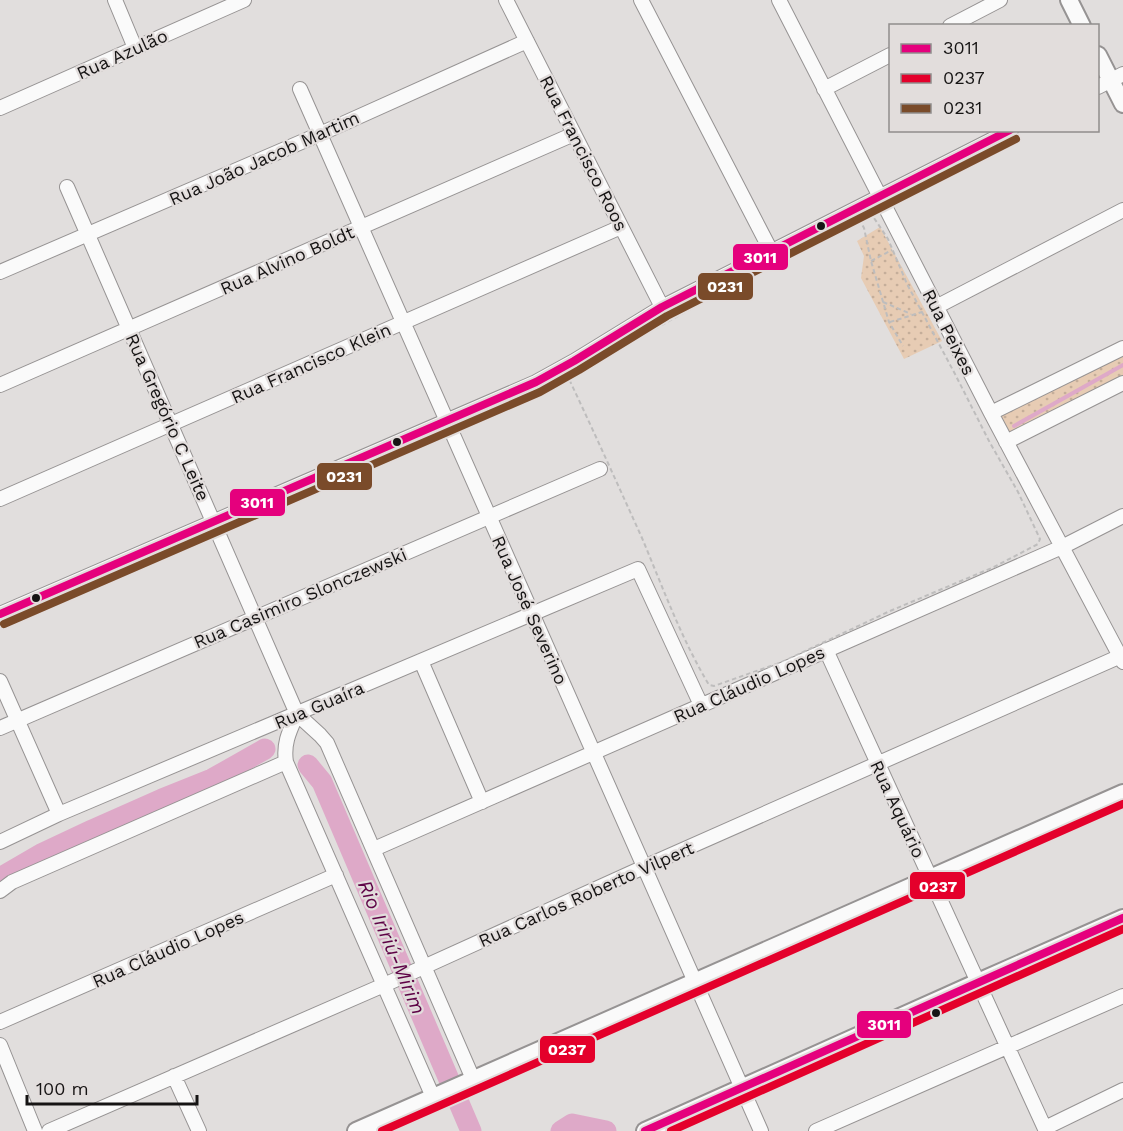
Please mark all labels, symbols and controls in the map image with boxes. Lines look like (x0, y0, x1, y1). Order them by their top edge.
legend (889, 24, 1099, 132)
street label: Rua Azulão (73, 25, 171, 83)
text: 3011 (943, 37, 979, 58)
text: 0237 (943, 67, 985, 88)
street label: Rua Francisco Roos (536, 72, 632, 234)
text: 0231 (943, 97, 982, 118)
street label: Rua João Jacob Martim (166, 107, 362, 209)
unlabelled marker (815, 220, 827, 232)
street label: Rua Alvino Boldt (217, 221, 358, 299)
line badge: 3011 (732, 243, 789, 271)
text: 3011 (743, 248, 777, 267)
line badge: 0231 (697, 272, 754, 301)
text: 0231 (707, 277, 743, 296)
street label: Rua Peixes (918, 285, 980, 379)
street label: Rua Francisco Klein (228, 318, 394, 408)
street label: Rua Gregório C Leite (122, 330, 214, 504)
unlabelled marker (391, 436, 403, 448)
line badge: 0231 (316, 462, 373, 491)
text: 0231 (326, 467, 362, 486)
line badge: 3011 (229, 488, 286, 517)
text: 3011 (240, 493, 274, 512)
street label: Rua José Severino (488, 532, 572, 688)
street label: Rua Casimiro Slonczewski (190, 543, 410, 653)
unlabelled marker (30, 592, 42, 604)
street label: Rua Cláudio Lopes (670, 641, 828, 727)
street label: Rua Guaíra (271, 677, 367, 733)
street label: Rua Aquário (866, 757, 930, 861)
street label: Rua Carlos Roberto Vilpert (475, 837, 697, 951)
line badge: 0237 (909, 871, 966, 900)
water label: Rio Iririú-Mirim (353, 876, 431, 1018)
text: 0237 (919, 877, 958, 896)
street label: Rua Cláudio Lopes (89, 906, 247, 992)
unlabelled marker (930, 1007, 942, 1019)
line badge: 3011 (856, 1010, 912, 1039)
text: 3011 (867, 1015, 901, 1034)
line badge: 0237 (539, 1035, 596, 1064)
text: 0237 (548, 1040, 587, 1059)
scale bar (27, 1068, 196, 1106)
text: 100 m (36, 1078, 89, 1099)

